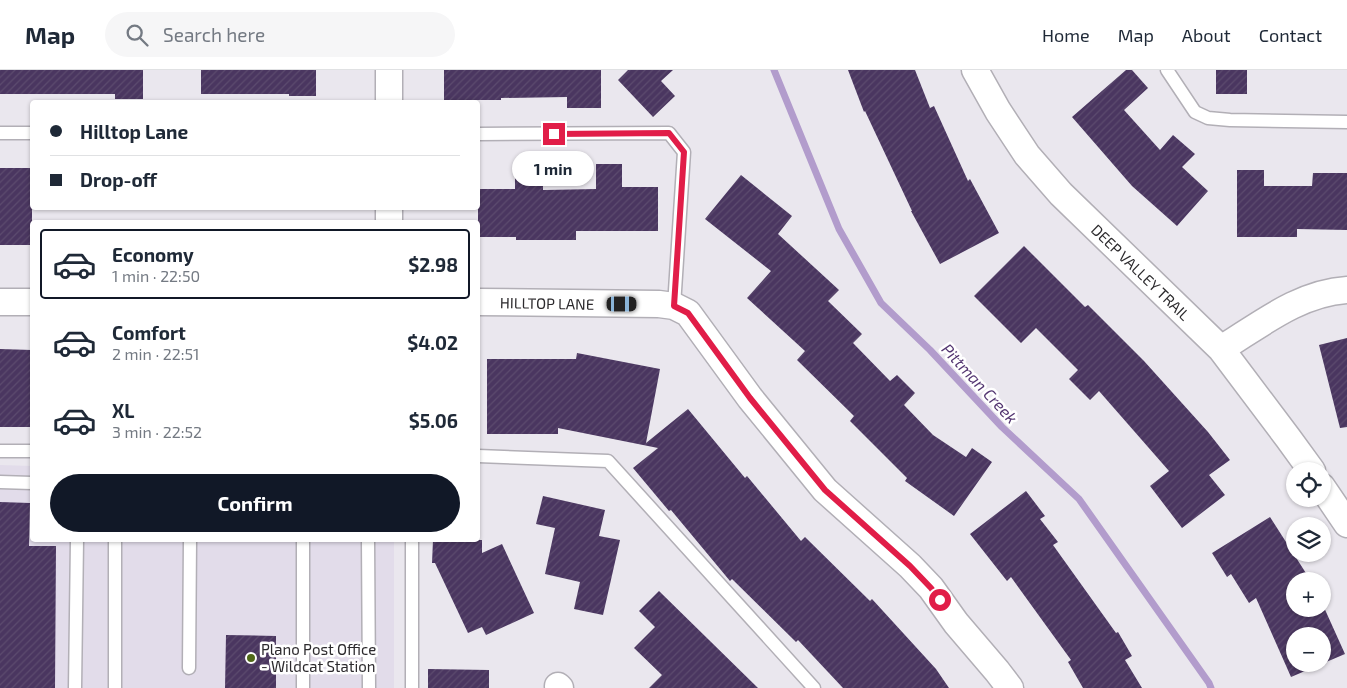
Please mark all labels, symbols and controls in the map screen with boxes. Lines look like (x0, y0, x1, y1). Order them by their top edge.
search box (105, 12, 455, 57)
text: Map (25, 20, 75, 49)
icon: search (123, 21, 151, 49)
text: Search here (163, 23, 265, 46)
text: Home (1042, 24, 1090, 46)
text: Map (1118, 24, 1154, 46)
text: About (1182, 24, 1231, 46)
text: Contact (1259, 24, 1322, 46)
text: Hilltop Lane (80, 120, 188, 143)
route end (543, 123, 565, 145)
callout: 1 min (513, 152, 595, 186)
text: 1 min (534, 159, 572, 178)
text: Drop-off (80, 168, 157, 191)
street label: DEEP VALLEY TRAIL (1088, 220, 1194, 324)
icon: car (52, 242, 97, 287)
text: Economy (112, 243, 194, 266)
text: $2.98 (408, 253, 458, 276)
text: 1 min · 22:50 (112, 266, 200, 285)
street label: HILLTOP LANE (500, 293, 594, 313)
car (607, 297, 637, 312)
icon: car (52, 320, 97, 365)
text: Comfort (112, 321, 186, 344)
text: $4.02 (407, 331, 458, 354)
water label: Pittman Creek (938, 339, 1022, 427)
text: 2 min · 22:51 (112, 344, 199, 363)
icon: car (52, 398, 97, 443)
text: XL (112, 399, 134, 422)
text: $5.06 (409, 409, 458, 432)
text: 3 min · 22:52 (112, 422, 202, 441)
map controls (1286, 462, 1331, 672)
button: locate (1286, 462, 1331, 507)
button: Confirm (50, 474, 460, 532)
button: layers (1286, 517, 1331, 562)
button: + (1286, 572, 1331, 617)
route start (929, 589, 951, 611)
button: − (1286, 627, 1331, 672)
place label: Plano Post Office - Wildcat Station (261, 640, 376, 675)
marker: Plano Post Office - Wildcat Station (245, 652, 257, 664)

